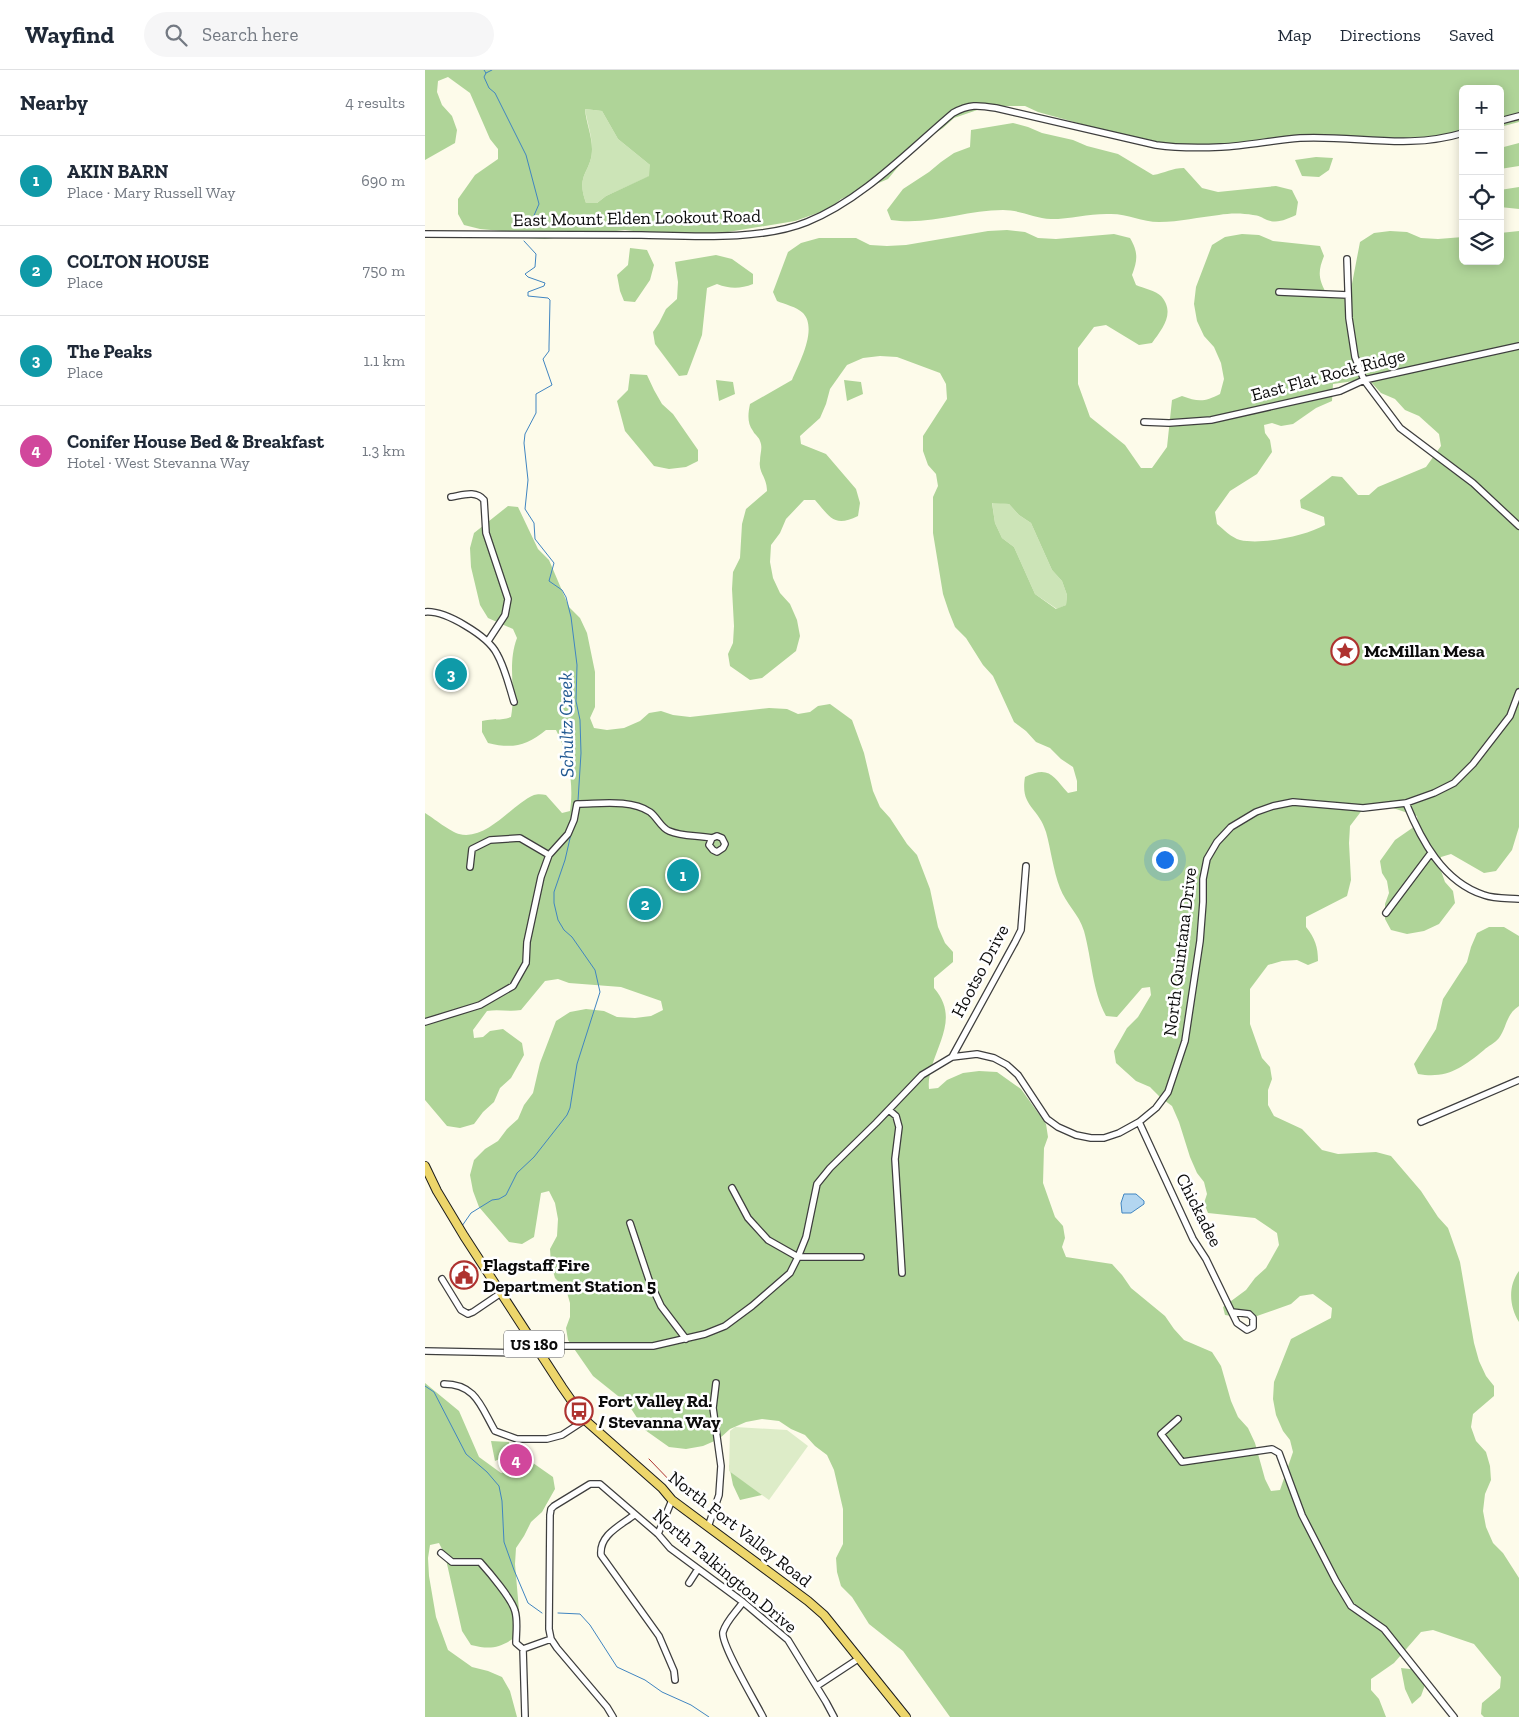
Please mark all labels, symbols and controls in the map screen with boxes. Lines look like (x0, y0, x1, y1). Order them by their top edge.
search box (144, 12, 494, 57)
text: Wayfind (25, 20, 114, 49)
icon: search (162, 21, 190, 49)
text: Search here (202, 23, 298, 46)
text: Map (1277, 24, 1312, 46)
text: Directions (1340, 24, 1421, 46)
text: Saved (1449, 24, 1494, 46)
map controls (1459, 85, 1504, 265)
button: + (1459, 85, 1504, 130)
text: Nearby (20, 90, 88, 115)
text: 4 results (345, 93, 405, 112)
button: − (1459, 130, 1504, 175)
text: AKIN BARN (67, 160, 169, 183)
text: 1 (33, 171, 39, 190)
text: 690 m (361, 171, 405, 190)
button: locate (1459, 175, 1504, 220)
text: Place · Mary Russell Way (67, 183, 235, 202)
street label: East Mount Elden Lookout Road (513, 205, 761, 231)
button: layers (1459, 220, 1504, 265)
text: COLTON HOUSE (67, 250, 209, 273)
text: 2 (32, 261, 40, 280)
text: 750 m (363, 261, 405, 280)
text: Place (67, 273, 103, 292)
text: The Peaks (67, 340, 152, 363)
street label: East Flat Rock Ridge (1249, 344, 1407, 406)
text: 3 (32, 351, 40, 370)
text: 1.1 km (364, 351, 405, 370)
text: Place (67, 363, 103, 382)
text: Conifer House Bed & Breakfast (67, 430, 324, 453)
text: 4 (31, 441, 41, 460)
text: 1.3 km (362, 441, 405, 460)
text: Hotel · West Stevanna Way (67, 453, 250, 472)
place icon: McMillan Mesa (1330, 636, 1360, 666)
place label: McMillan Mesa (1364, 640, 1485, 662)
pin: 3 (435, 655, 467, 693)
water label: Schultz Creek (554, 672, 578, 778)
your location (1152, 847, 1178, 873)
pin: 1 (667, 856, 699, 894)
street label: North Quintana Drive (1159, 866, 1201, 1038)
pin: 2 (629, 885, 661, 923)
street label: Hootso Drive (946, 921, 1014, 1021)
street label: Chickadee (1171, 1169, 1227, 1251)
place label: Flagstaff Fire Department Station 5 (483, 1254, 656, 1297)
public building icon: Flagstaff Fire Department Station 5 (449, 1260, 479, 1290)
road number: US 180 (504, 1330, 564, 1358)
place label: Fort Valley Rd. / Stevanna Way (598, 1390, 721, 1433)
bus stop icon: Fort Valley Rd. / Stevanna Way (564, 1396, 594, 1426)
pin: 4 (500, 1441, 532, 1479)
street label: North Fort Valley Road (664, 1466, 816, 1592)
street label: North Talkington Drive (648, 1504, 802, 1638)

